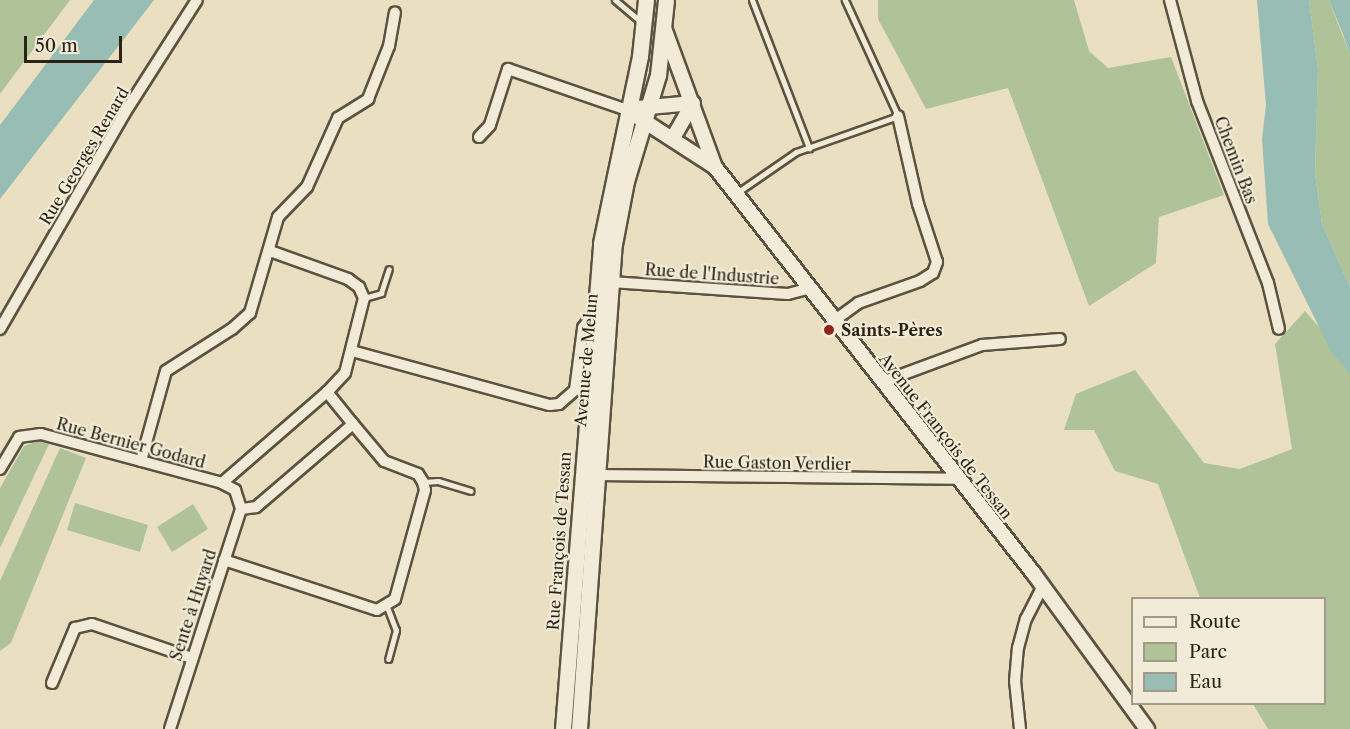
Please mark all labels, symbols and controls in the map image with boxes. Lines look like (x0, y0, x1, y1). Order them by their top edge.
scale bar (27, 24, 124, 62)
text: 50 m (35, 35, 78, 57)
street label: Rue Georges Renard (35, 84, 133, 228)
street label: Chemin Bas (1211, 114, 1261, 206)
street label: Rue de l'Industrie (644, 260, 780, 288)
street label: Avenue de Melun (571, 293, 601, 427)
place label: Saints-Pères (841, 320, 943, 340)
marker: Saints-Pères (822, 323, 836, 337)
street label: Avenue François de Tessan (875, 349, 1017, 523)
street label: Rue Bernier Godard (54, 414, 208, 472)
street label: Rue François de Tessan (543, 451, 575, 631)
street label: Rue Gaston Verdier (703, 452, 851, 474)
street label: Sente à Huyard (166, 547, 220, 663)
legend (1131, 597, 1326, 705)
text: Route (1189, 611, 1241, 633)
text: Parc (1189, 641, 1227, 663)
text: Eau (1189, 671, 1222, 693)

